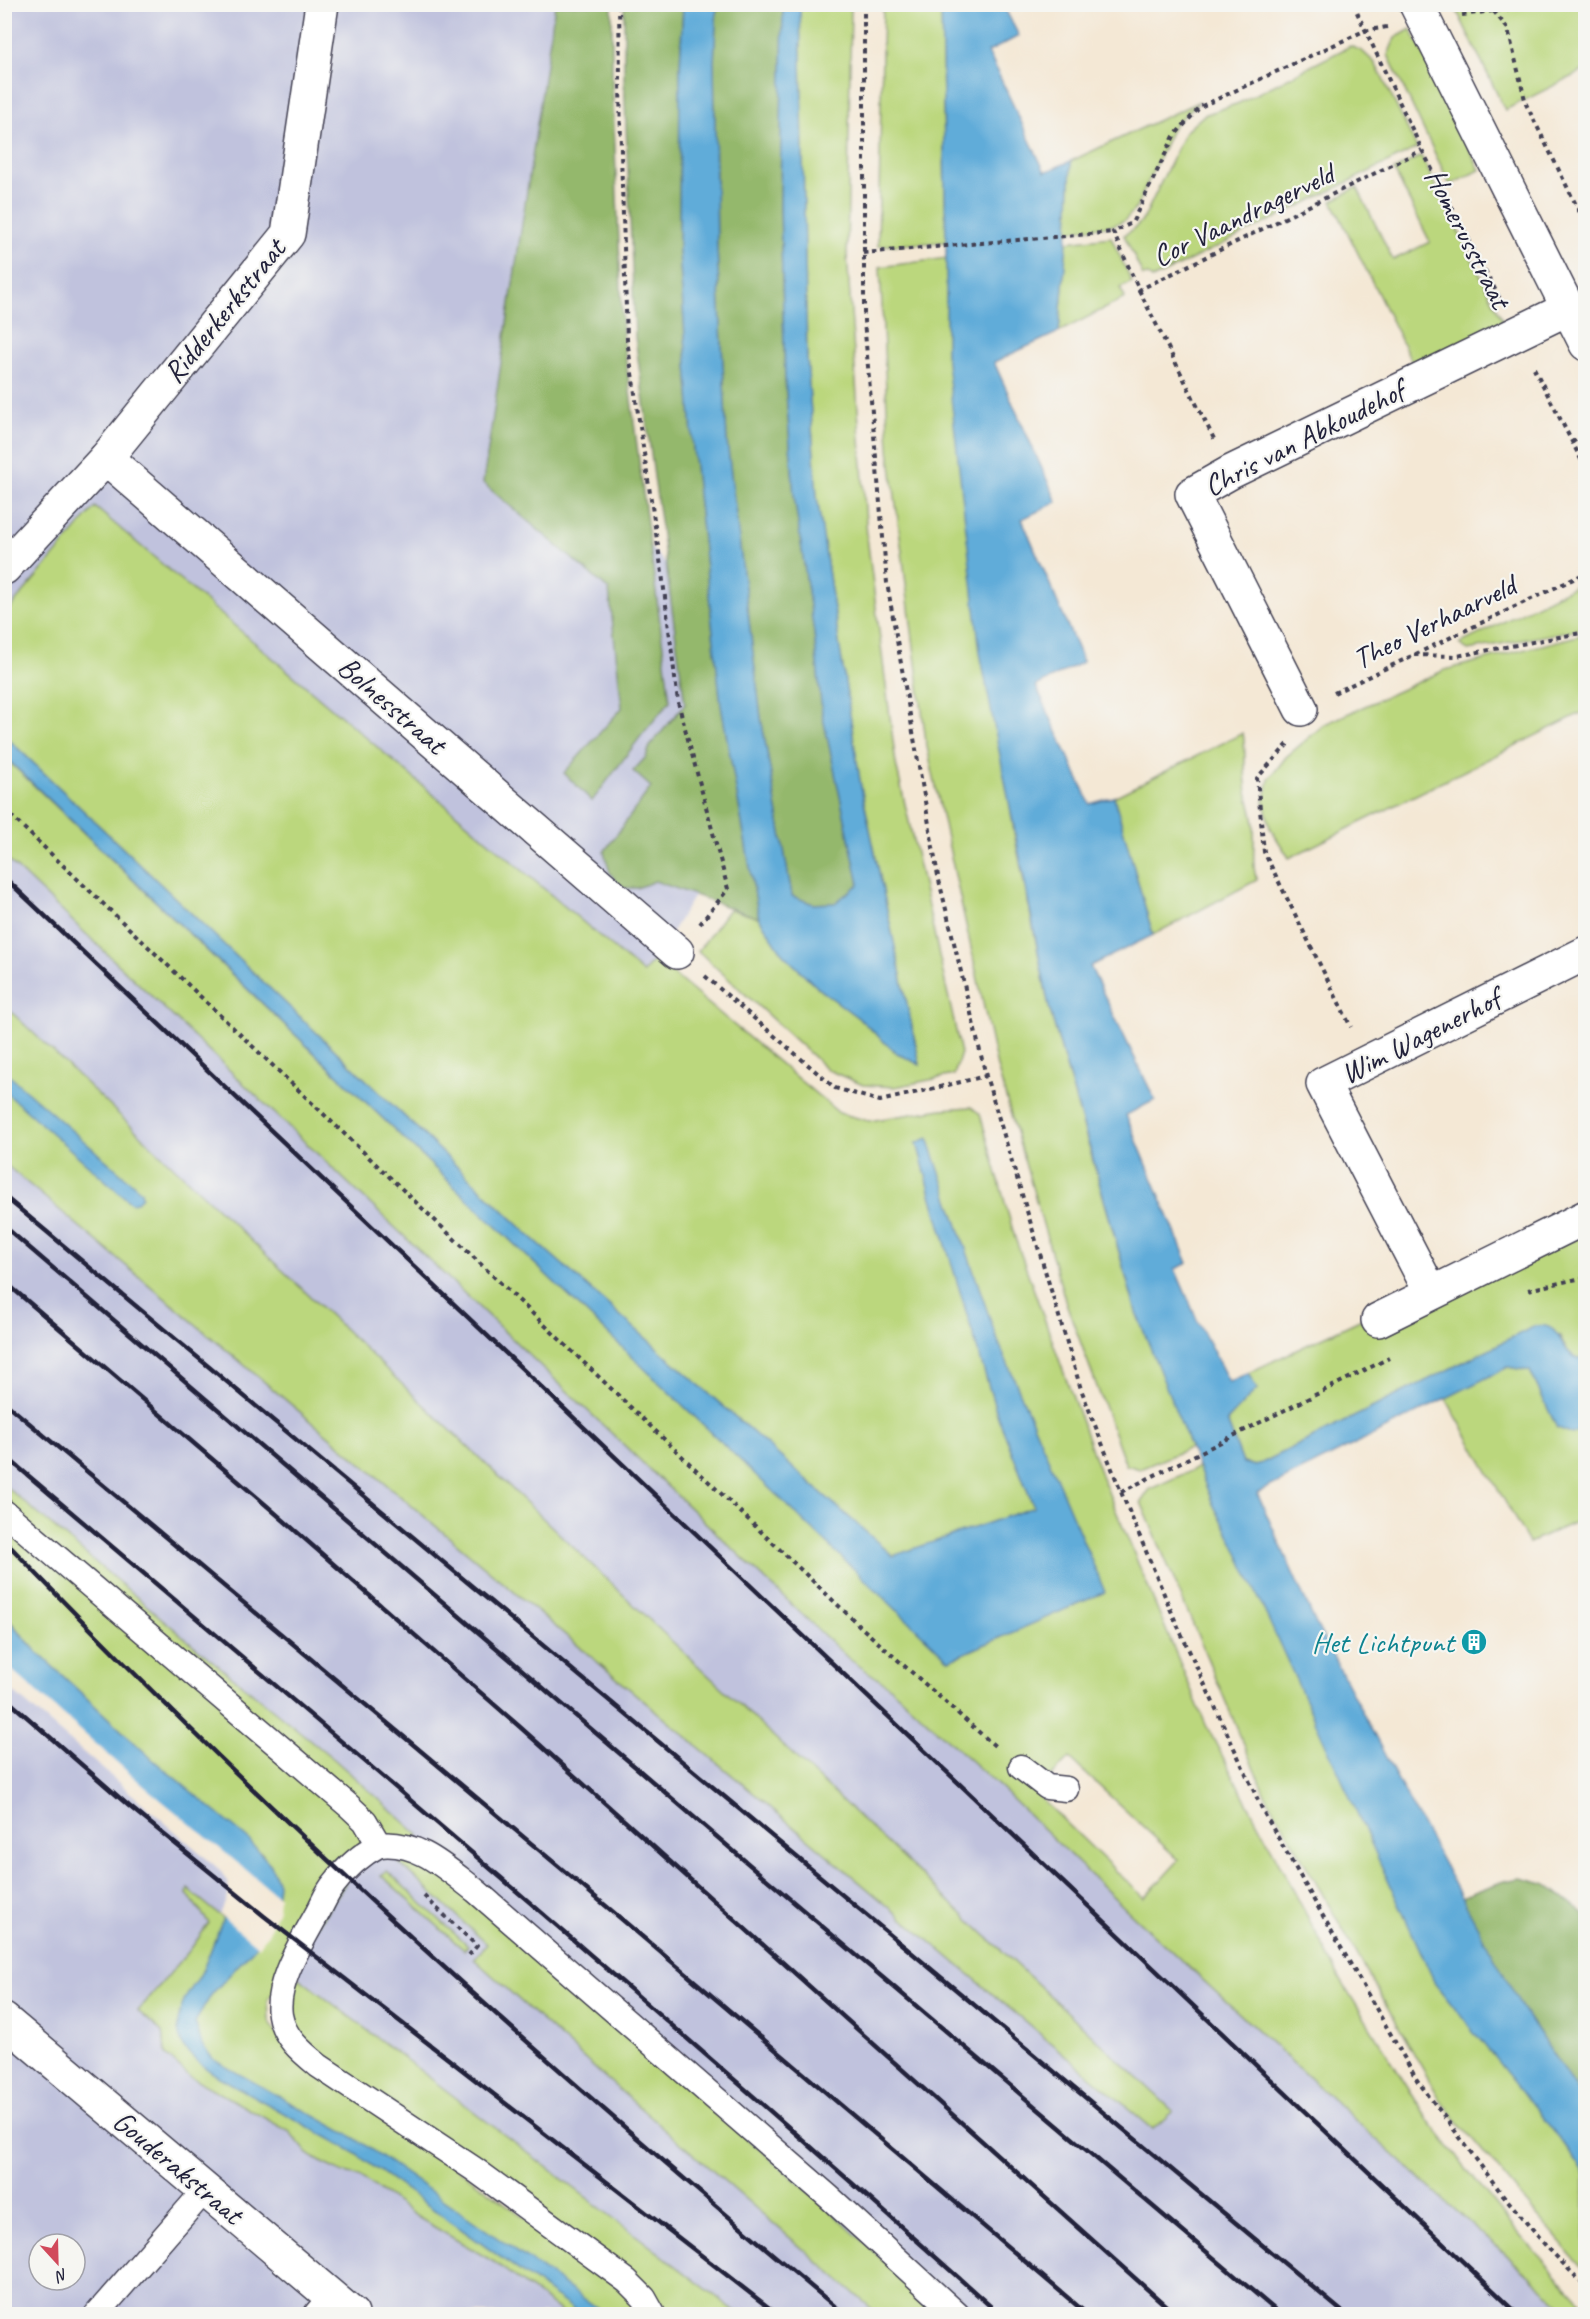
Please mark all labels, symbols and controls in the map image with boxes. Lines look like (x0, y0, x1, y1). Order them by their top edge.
street label: Cor Vaandragerveld (1146, 153, 1344, 275)
street label: Homerusstraat (1417, 162, 1521, 317)
street label: Ridderkerkstraat (154, 229, 296, 391)
street label: Chris van Abkoudehof (1197, 368, 1416, 505)
street label: Theo Verhaarveld (1346, 564, 1525, 678)
street label: Bolnesstraat (330, 648, 456, 764)
street label: Wim Wagenerhof (1334, 976, 1512, 1092)
place label: Het Lichtpunt (1312, 1623, 1457, 1661)
building icon: Het Lichtpunt (1459, 1627, 1489, 1657)
street label: Gouderakstraat (105, 2102, 253, 2234)
north arrow (27, 2232, 87, 2292)
text: N (51, 2264, 71, 2287)

